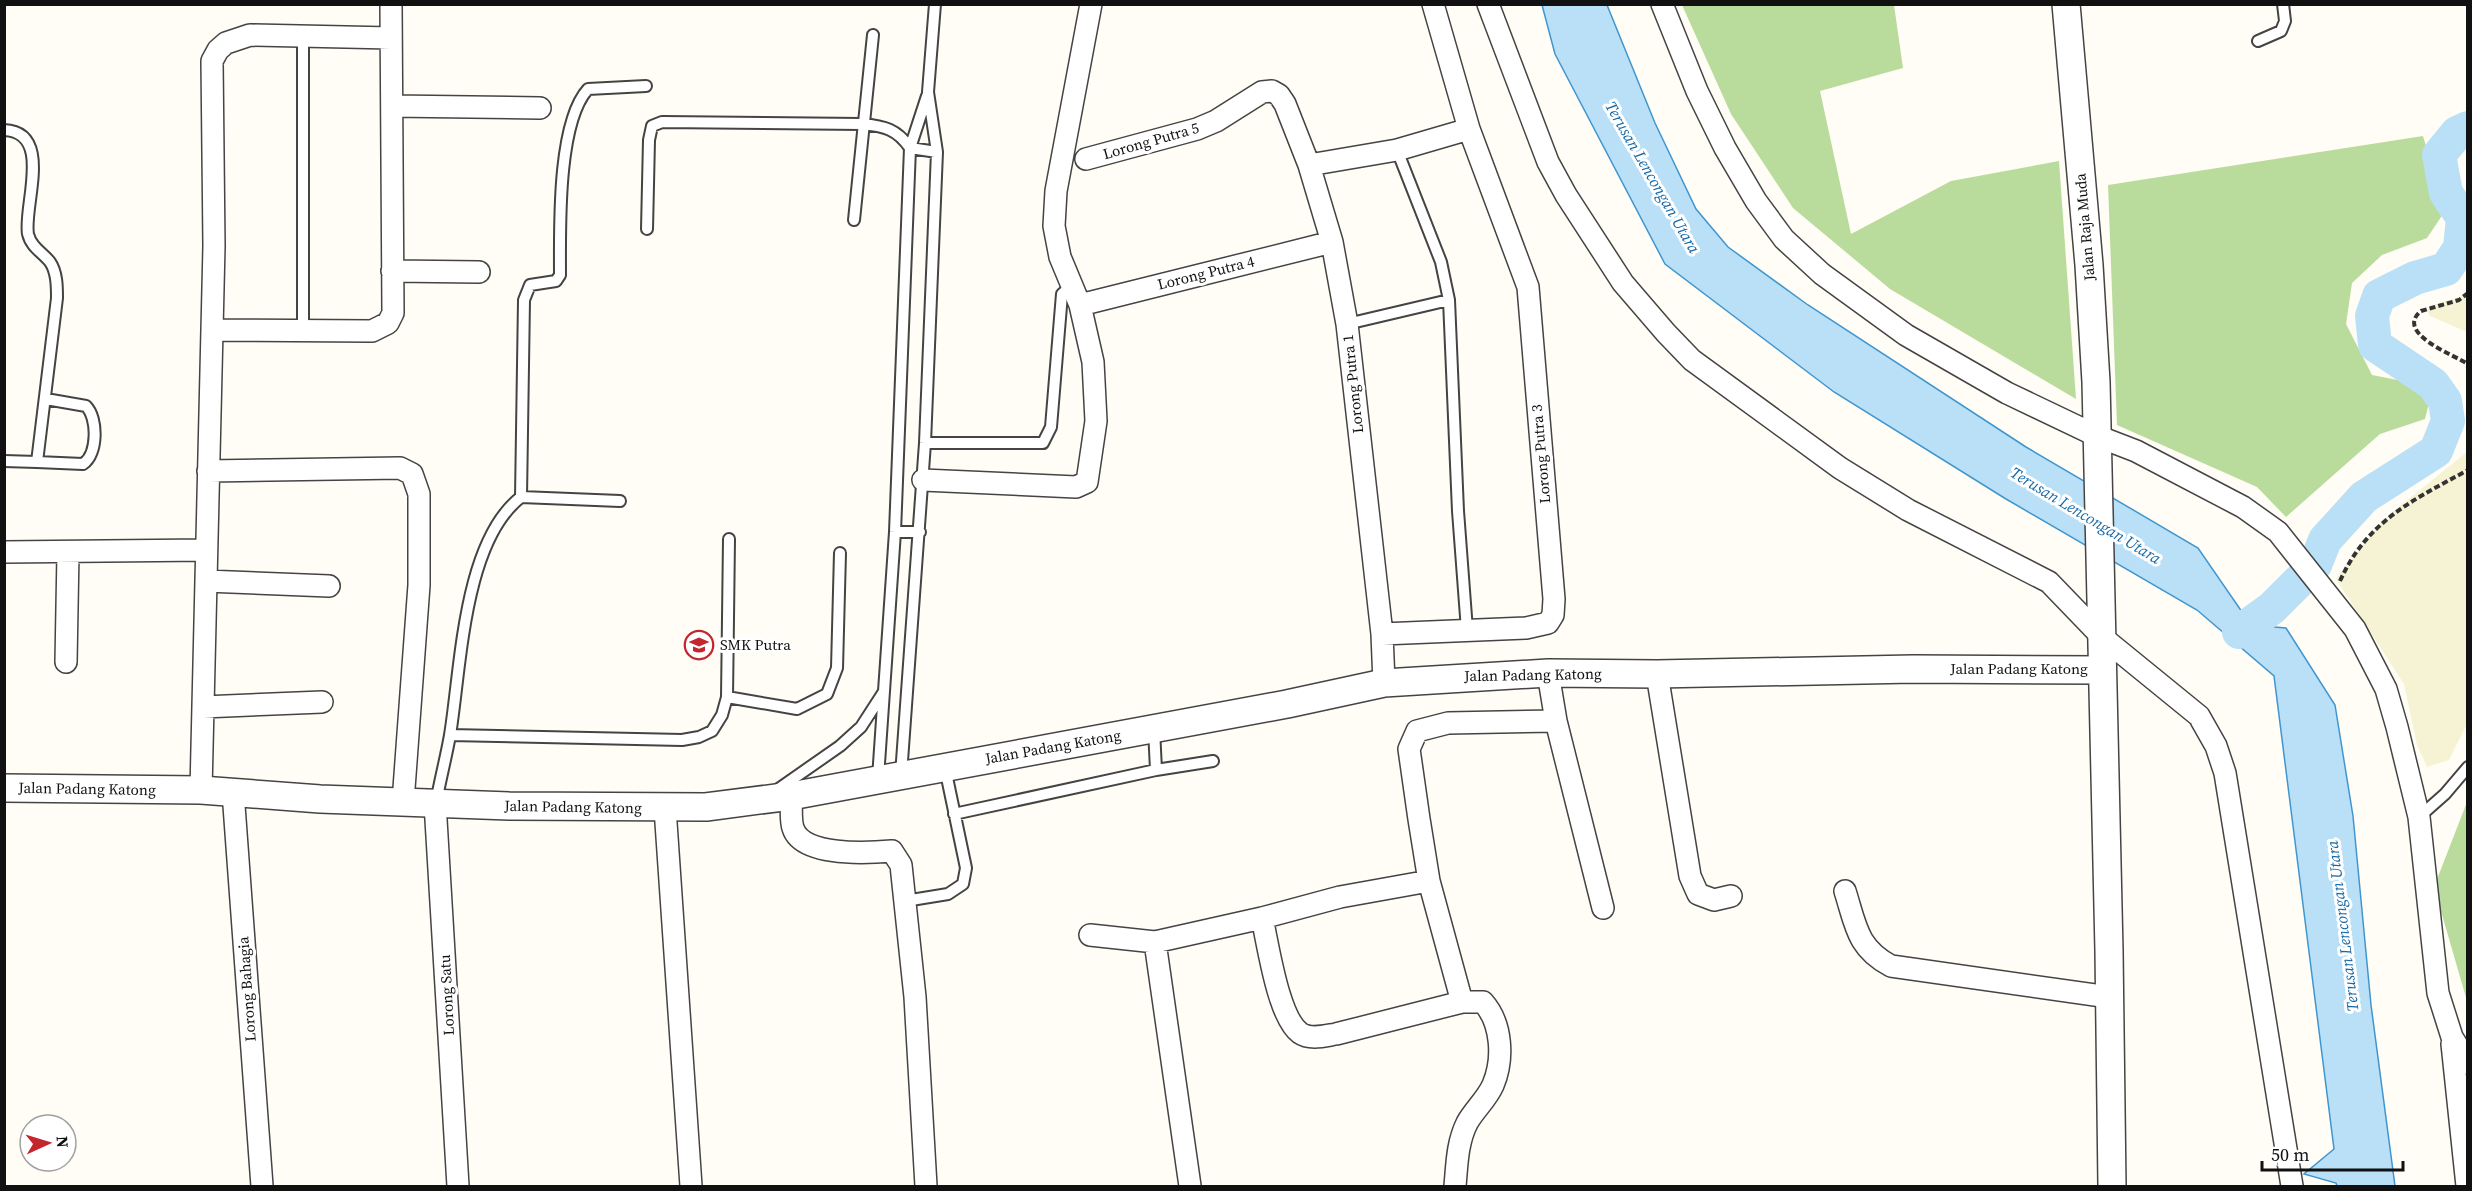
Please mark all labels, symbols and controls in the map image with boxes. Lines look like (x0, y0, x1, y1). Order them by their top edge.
water label: Terusan Lencongan Utara (1600, 97, 1706, 258)
street label: Lorong Putra 5 (1100, 117, 1201, 164)
street label: Jalan Raja Muda (2069, 172, 2100, 283)
street label: Lorong Putra 4 (1155, 250, 1257, 295)
street label: Lorong Putra 1 (1337, 334, 1368, 434)
street label: Lorong Putra 3 (1526, 404, 1555, 504)
water label: Terusan Lencongan Utara (2007, 461, 2166, 569)
school or university icon: SMK Putra (683, 629, 715, 661)
place label: SMK Putra (720, 634, 791, 655)
street label: Jalan Padang Katong (1949, 658, 2088, 679)
street label: Jalan Padang Katong (1463, 663, 1602, 686)
street label: Jalan Padang Katong (982, 724, 1123, 769)
street label: Jalan Padang Katong (17, 777, 156, 800)
street label: Jalan Padang Katong (503, 795, 642, 818)
water label: Terusan Lencongan Utara (2321, 839, 2363, 1013)
street label: Lorong Bahagia (232, 935, 261, 1042)
street label: Lorong Satu (434, 954, 459, 1036)
north arrow (18, 1113, 78, 1173)
scale bar (2262, 1134, 2403, 1172)
text: N (52, 1135, 74, 1149)
text: 50 m (2271, 1142, 2309, 1167)

